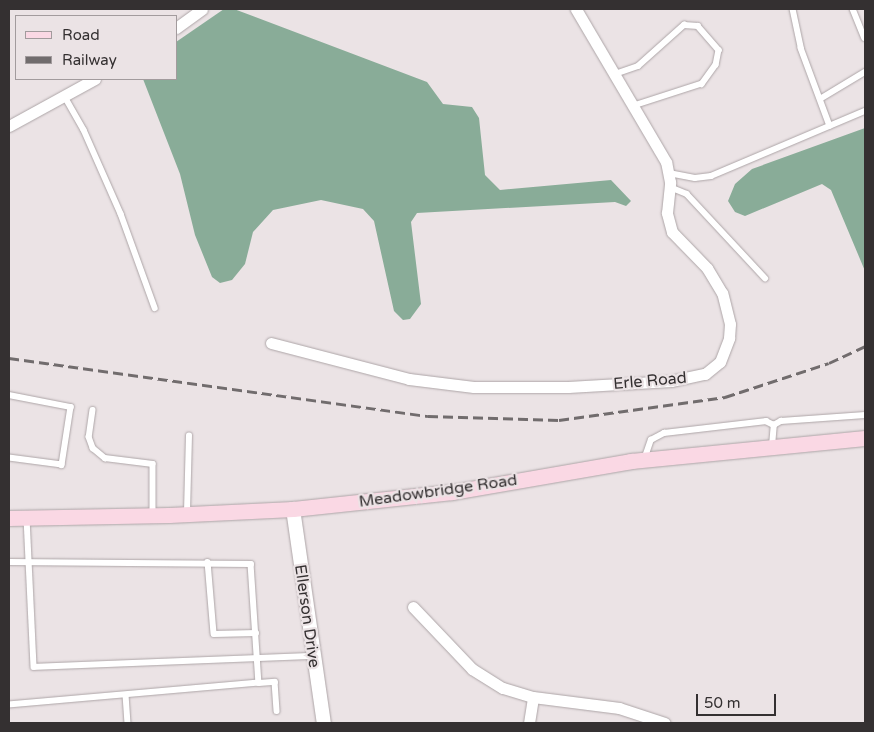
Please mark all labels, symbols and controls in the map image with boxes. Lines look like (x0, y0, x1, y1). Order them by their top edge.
legend (15, 15, 178, 80)
text: Road (62, 26, 100, 44)
text: Railway (62, 51, 117, 69)
street label: Erle Road (612, 368, 688, 394)
street label: Meadowbridge Road (358, 470, 518, 512)
street label: Ellerson Drive (290, 563, 324, 669)
scale bar (699, 684, 779, 716)
text: 50 m (704, 694, 741, 712)

